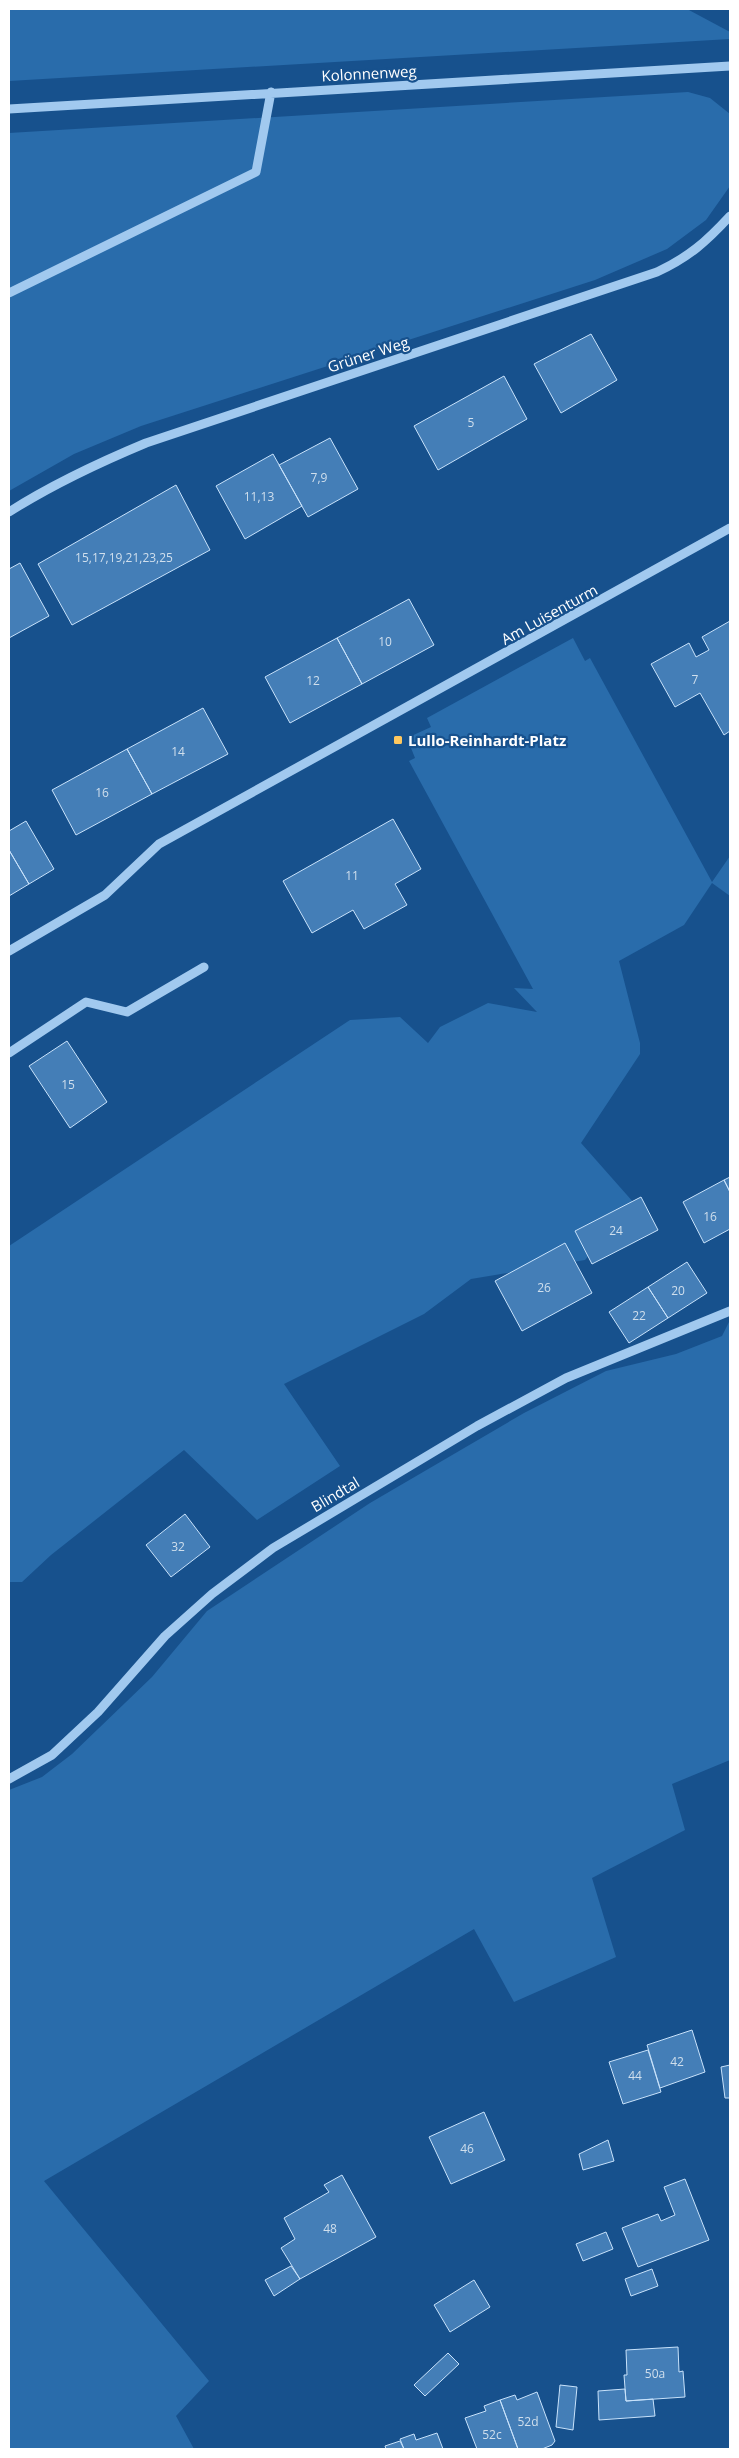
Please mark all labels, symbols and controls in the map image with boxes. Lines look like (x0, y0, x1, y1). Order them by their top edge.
street label: Kolonnenweg (321, 61, 417, 85)
street label: Grüner Weg (325, 331, 411, 377)
house number: 5 (468, 414, 475, 431)
house number: 7,9 (311, 469, 328, 486)
house number: 11,13 (244, 488, 274, 505)
house number: 15,17,19,21,23,25 (75, 549, 173, 566)
street label: Am Luisenturm (497, 579, 601, 649)
house number: 10 (378, 633, 392, 650)
house number: 7 (692, 671, 699, 688)
house number: 12 (306, 672, 320, 689)
place label: Lullo-Reinhardt-Platz (408, 730, 566, 750)
marker: Lullo-Reinhardt-Platz (392, 734, 404, 746)
house number: 14 (171, 743, 185, 760)
house number: 16 (95, 784, 109, 801)
house number: 11 (345, 867, 359, 884)
house number: 15 (61, 1076, 75, 1093)
house number: 16 (703, 1208, 717, 1225)
house number: 24 (609, 1222, 623, 1239)
house number: 26 (537, 1279, 551, 1296)
house number: 20 (671, 1282, 685, 1299)
house number: 22 (632, 1307, 646, 1324)
street label: Blindtal (307, 1472, 363, 1516)
house number: 32 (171, 1538, 185, 1555)
house number: 42 (670, 2053, 684, 2070)
house number: 44 (628, 2067, 642, 2084)
house number: 46 (460, 2140, 474, 2157)
house number: 48 (323, 2220, 337, 2237)
house number: 50a (645, 2365, 665, 2382)
house number: 52d (517, 2413, 539, 2430)
house number: 52c (482, 2426, 502, 2443)

